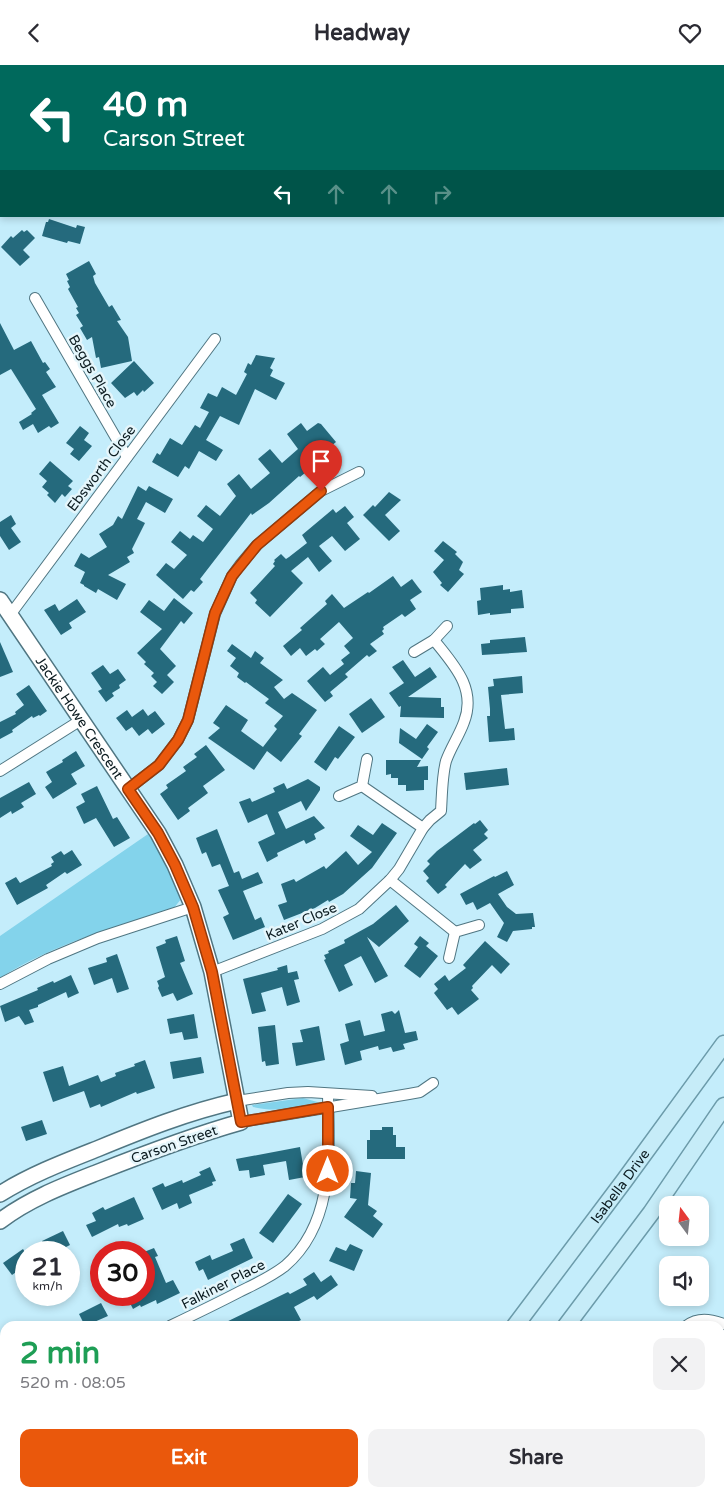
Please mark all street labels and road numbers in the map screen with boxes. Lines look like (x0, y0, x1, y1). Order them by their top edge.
street label: Beggs Place (65, 332, 120, 411)
street label: Ebsworth Close (64, 422, 139, 515)
street label: Jackie Howe Crescent (32, 653, 127, 783)
street label: Kater Close (263, 899, 339, 944)
street label: Carson Street (129, 1122, 220, 1167)
street label: Isabella Drive (587, 1146, 654, 1227)
street label: Falkiner Place (179, 1256, 268, 1313)

